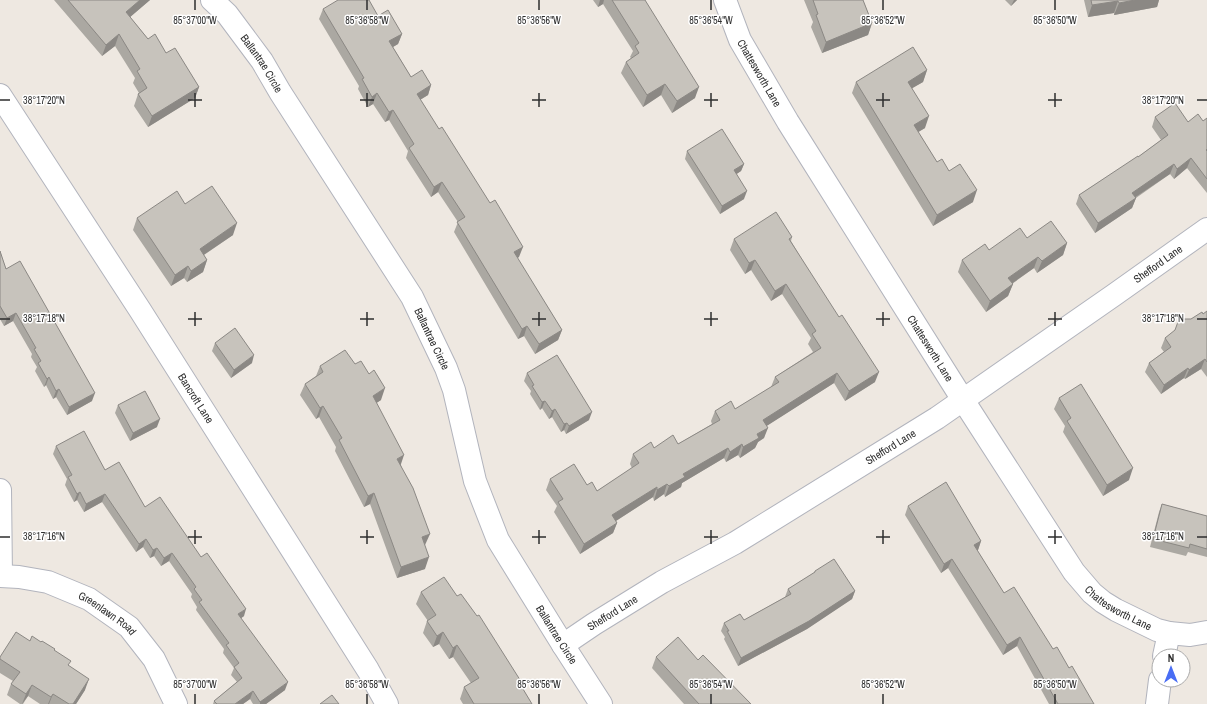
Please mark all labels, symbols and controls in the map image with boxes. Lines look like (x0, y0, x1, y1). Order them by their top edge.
text: 85°37'00"W (173, 14, 217, 27)
text: 85°36'58"W (345, 14, 389, 27)
text: 85°36'56"W (517, 14, 561, 27)
text: 85°36'54"W (689, 14, 733, 27)
text: 85°36'52"W (861, 14, 905, 27)
text: 85°36'50"W (1033, 14, 1077, 27)
street label: Ballantrae Circle (238, 32, 286, 95)
street label: Chattesworth Lane (734, 37, 785, 109)
text: 38°17'20"N (23, 94, 65, 107)
text: 38°17'20"N (1142, 94, 1184, 107)
street label: Shefford Lane (1131, 242, 1185, 286)
street label: Ballantrae Circle (411, 305, 453, 372)
text: 38°17'18"N (23, 312, 65, 325)
street label: Chattesworth Lane (904, 312, 957, 384)
text: 38°17'18"N (1142, 312, 1184, 325)
street label: Bancroft Lane (175, 371, 217, 426)
street label: Shefford Lane (863, 426, 918, 468)
text: 38°17'16"N (23, 530, 65, 543)
text: 38°17'16"N (1142, 530, 1184, 543)
street label: Chattesworth Lane (1082, 583, 1154, 633)
street label: Greenlawn Road (76, 588, 140, 638)
street label: Shefford Lane (584, 592, 640, 634)
street label: Ballantrae Circle (533, 603, 580, 667)
north arrow (1151, 648, 1191, 688)
text: N (1168, 651, 1174, 665)
text: 85°37'00"W (173, 678, 217, 691)
text: 85°36'58"W (345, 678, 389, 691)
text: 85°36'56"W (517, 678, 561, 691)
text: 85°36'54"W (689, 678, 733, 691)
text: 85°36'52"W (861, 678, 905, 691)
text: 85°36'50"W (1033, 678, 1077, 691)

